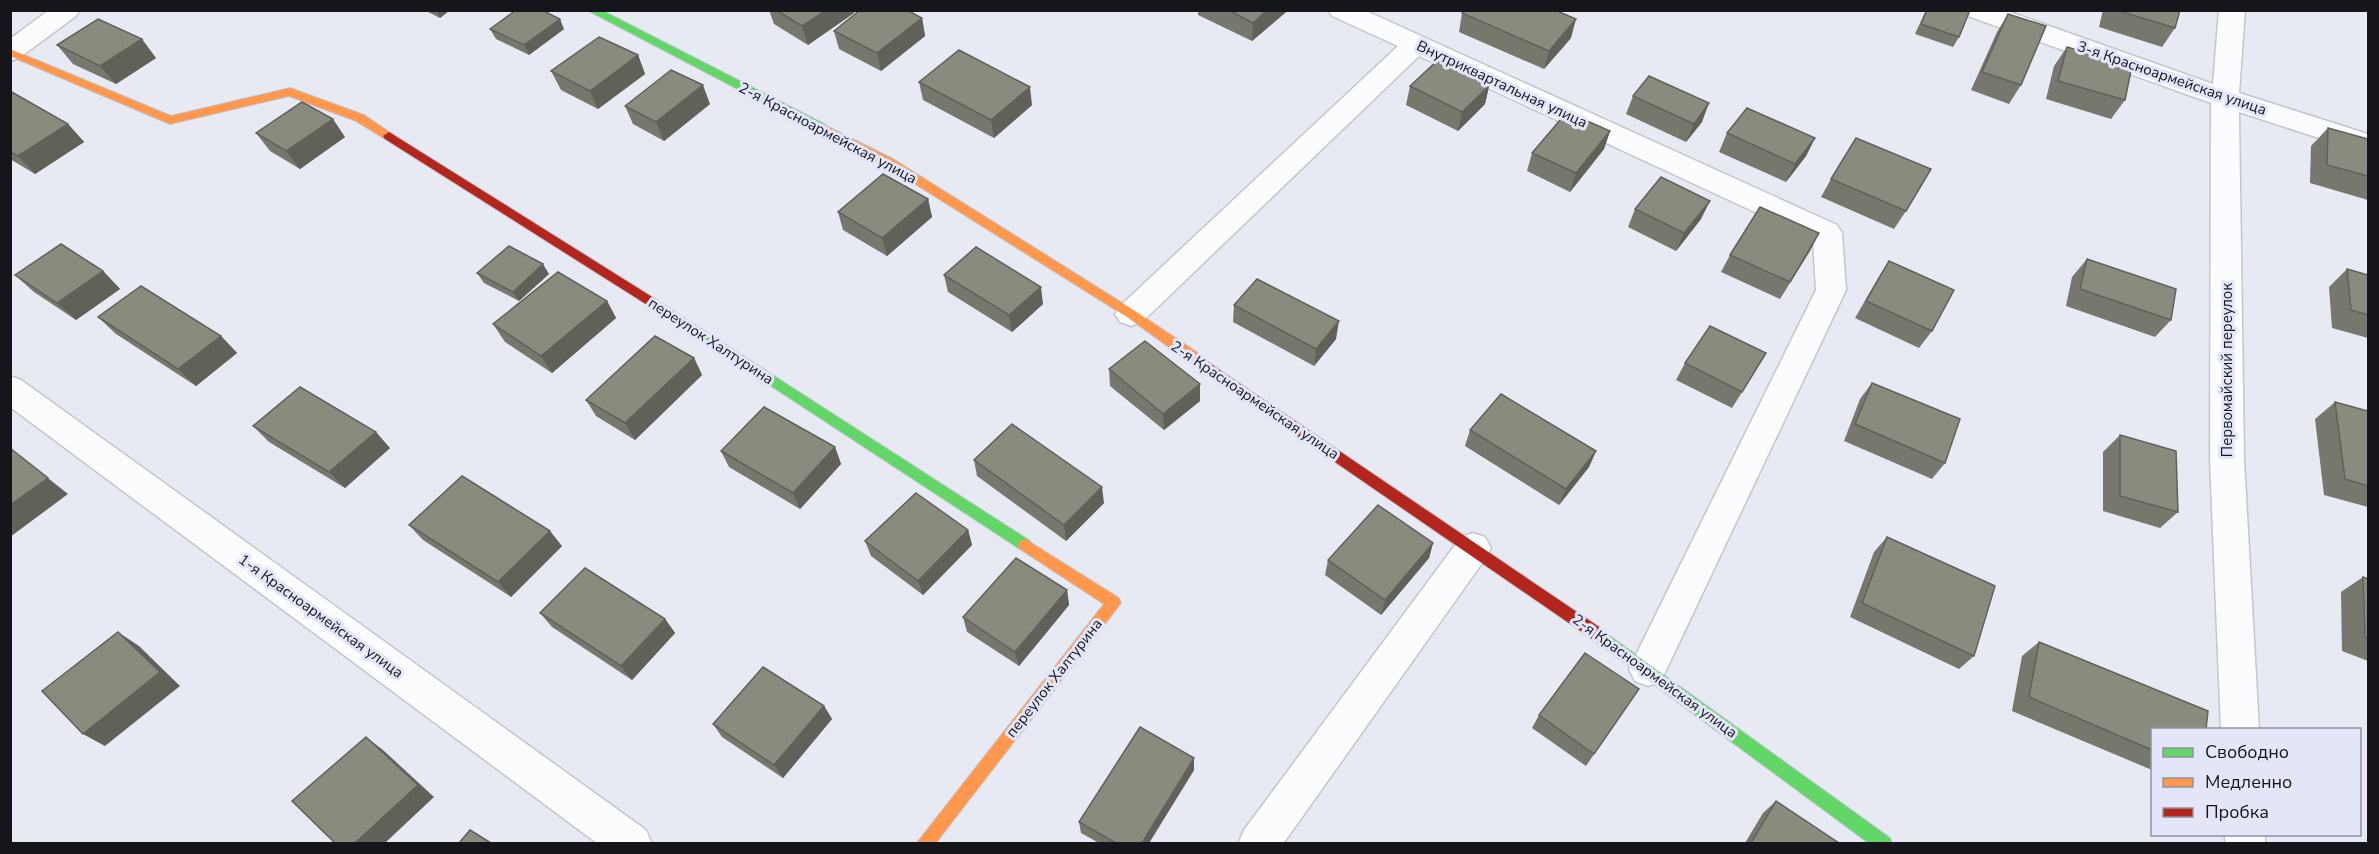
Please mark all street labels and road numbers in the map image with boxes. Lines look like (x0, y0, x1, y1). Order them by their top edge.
street label: Внутриквартальная улица (1413, 36, 1591, 132)
street label: 3-я Красноармейская улица (2075, 36, 2269, 120)
street label: 2-я Красноармейская улица (736, 77, 920, 189)
street label: Первомайский переулок (2217, 283, 2237, 457)
street label: переулок Халтурина (644, 293, 778, 389)
street label: 2-я Красноармейская улица (1167, 336, 1343, 464)
street label: 1-я Красноармейская улица (235, 549, 407, 683)
street label: 2-я Красноармейская улица (1569, 609, 1741, 743)
street label: переулок Халтурина (1001, 614, 1107, 742)

